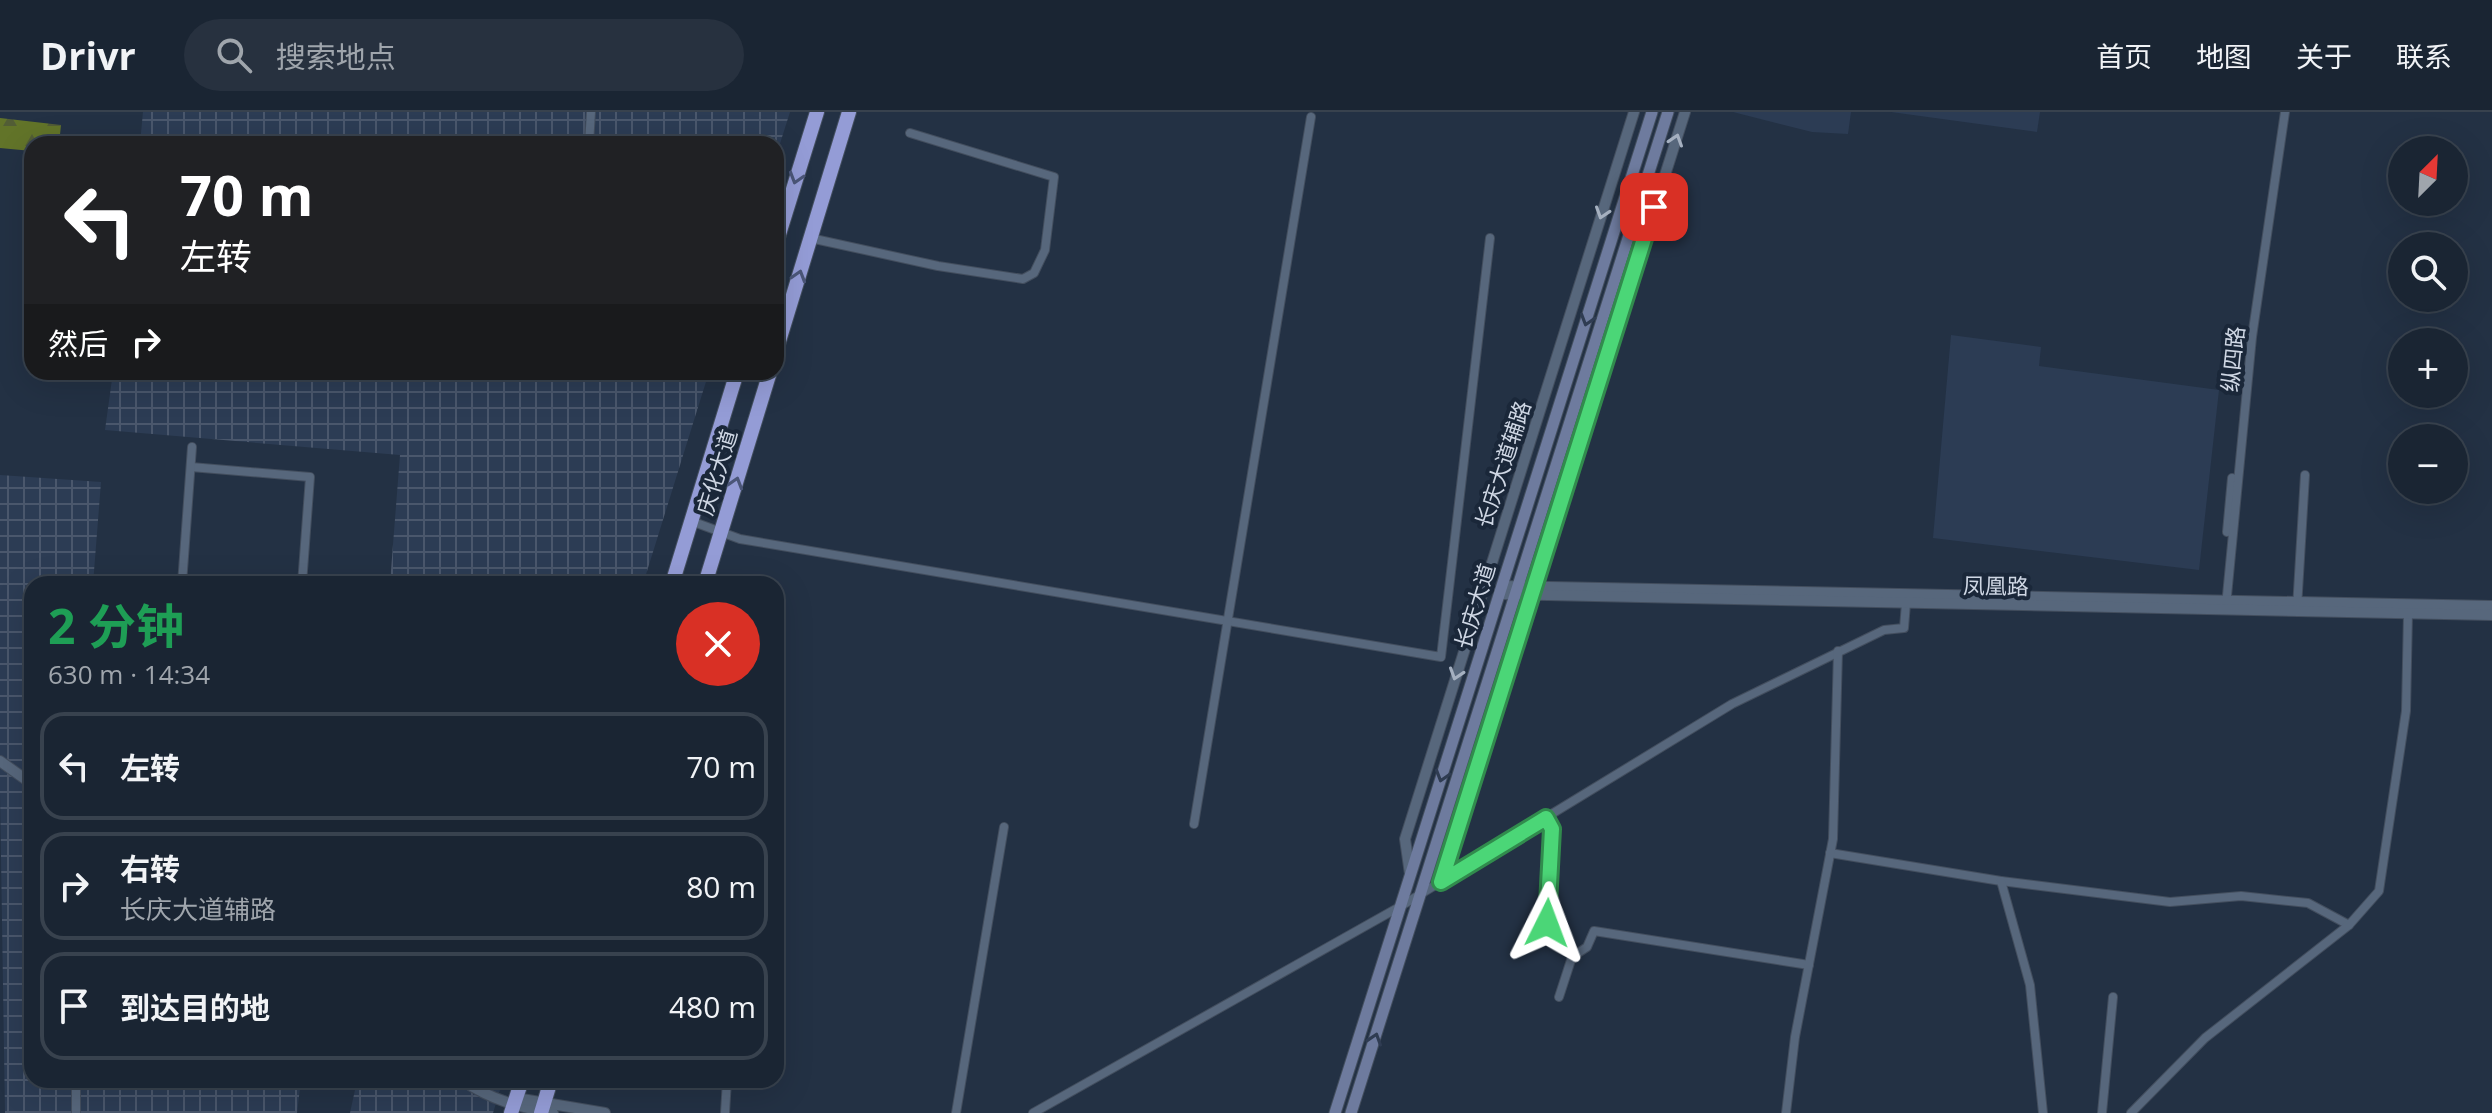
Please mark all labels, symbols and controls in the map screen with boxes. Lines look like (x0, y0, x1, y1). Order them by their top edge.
search box (184, 19, 744, 91)
text: Drivr (40, 29, 136, 81)
icon: search (212, 33, 256, 77)
text: 搜索地点 (276, 36, 396, 77)
text: 首页 (2096, 37, 2152, 75)
text: 地图 (2196, 37, 2252, 75)
text: 关于 (2296, 37, 2352, 75)
text: 联系 (2396, 37, 2452, 75)
one-way arrow (1667, 134, 1683, 148)
north arrow (2388, 136, 2468, 216)
map controls (2388, 136, 2468, 504)
text: 70 m (180, 156, 314, 232)
icon: left (48, 168, 152, 272)
one-way arrow (790, 171, 806, 185)
pin (1620, 173, 1688, 241)
icon: arrive (1632, 185, 1676, 229)
one-way arrow (1595, 206, 1611, 219)
text: 左转 (180, 232, 252, 281)
button: search (2388, 232, 2468, 312)
one-way arrow (790, 270, 806, 284)
one-way arrow (1580, 312, 1596, 326)
icon: right (124, 320, 168, 364)
text: 然后 (48, 323, 108, 364)
street label: 纵四路 (2214, 325, 2250, 393)
button: + (2388, 328, 2468, 408)
street label: 长庆大道辅路 (1467, 397, 1537, 531)
button: − (2388, 424, 2468, 504)
street label: 庆化大道 (689, 426, 743, 518)
one-way arrow (727, 476, 743, 490)
street label: 长庆大道 (1447, 560, 1501, 652)
street label: 凤凰路 (1963, 569, 2029, 601)
text: 2 分钟 (48, 593, 184, 658)
button: close (676, 602, 760, 686)
text: 630 m · 14:34 (48, 656, 210, 692)
one-way arrow (1449, 667, 1465, 681)
icon: left (52, 744, 96, 788)
text: 70 m (686, 746, 756, 787)
text: 左转 (120, 747, 180, 788)
one-way arrow (1435, 768, 1451, 782)
text: 右转 (120, 848, 180, 889)
icon: right (52, 864, 96, 908)
text: 80 m (686, 866, 756, 907)
position arrow (1505, 881, 1589, 965)
text: 长庆大道辅路 (120, 891, 276, 927)
icon: arrive (52, 984, 96, 1028)
text: 480 m (669, 986, 756, 1027)
text: 到达目的地 (120, 987, 270, 1028)
one-way arrow (1366, 1032, 1382, 1046)

